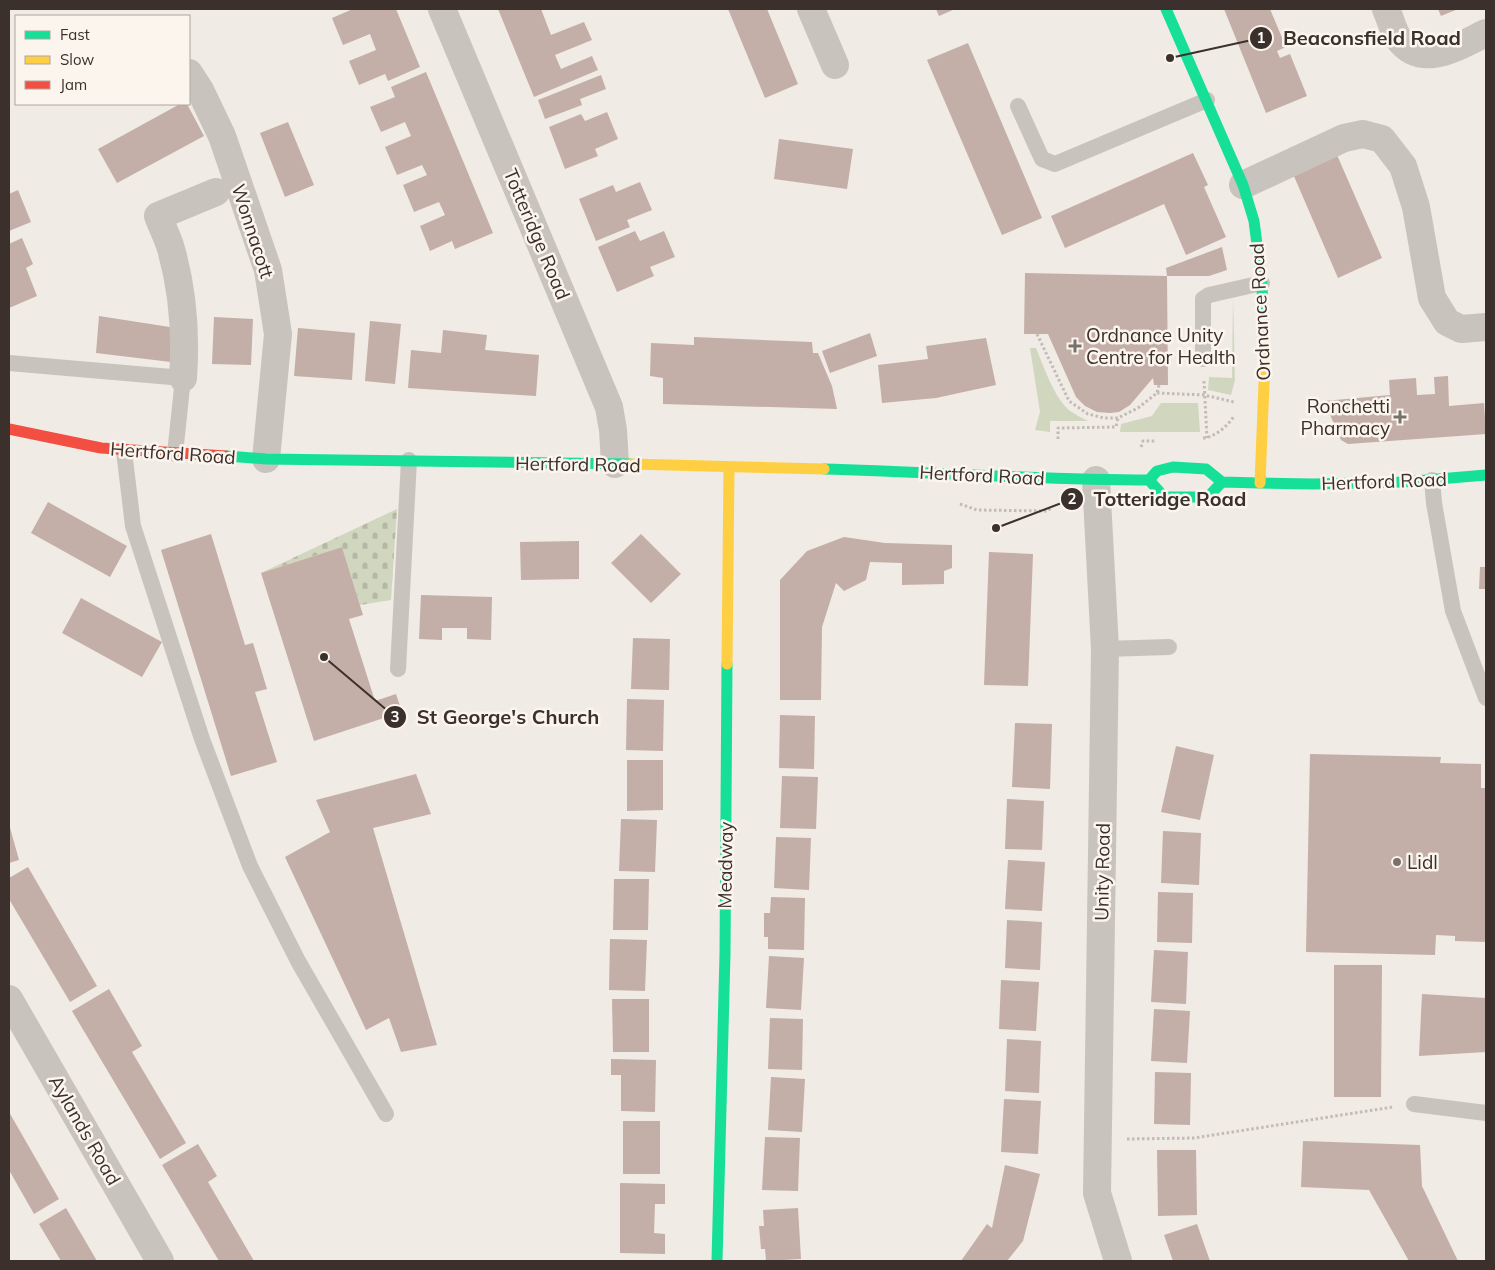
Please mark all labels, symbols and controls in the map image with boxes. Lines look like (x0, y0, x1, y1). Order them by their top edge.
legend (15, 15, 190, 105)
callout: Beaconsfield Road (1248, 21, 1471, 56)
text: Fast (60, 25, 90, 44)
text: Beaconsfield Road (1283, 25, 1461, 50)
text: 1 (1256, 28, 1266, 47)
text: Slow (60, 50, 94, 69)
text: Jam (60, 75, 87, 94)
street label: Totteridge Road (499, 165, 575, 303)
street label: Wonnacott (227, 181, 280, 281)
street label: Ordnance Road (1244, 243, 1276, 381)
place label: Ordnance Unity Centre for Health (1086, 323, 1236, 369)
marker: Ordnance Unity Centre for Health (1068, 339, 1082, 353)
place label: Ronchetti Pharmacy (1301, 394, 1390, 440)
marker: Ronchetti Pharmacy (1394, 411, 1406, 423)
street label: Hertford Road (109, 437, 237, 469)
street label: Hertford Road (515, 451, 641, 477)
street label: Hertford Road (919, 460, 1045, 490)
street label: Hertford Road (1321, 467, 1447, 495)
callout: Totteridge Road (1059, 482, 1257, 517)
text: Totteridge Road (1094, 486, 1246, 511)
text: 2 (1067, 489, 1077, 508)
callout: St George's Church (382, 699, 610, 734)
text: St George's Church (417, 704, 599, 729)
text: 3 (390, 707, 400, 726)
street label: Meadway (712, 821, 738, 909)
street label: Unity Road (1089, 823, 1115, 921)
place label: Lidl (1407, 850, 1438, 874)
marker: Lidl (1391, 856, 1403, 868)
street label: Aylands Road (44, 1071, 126, 1189)

